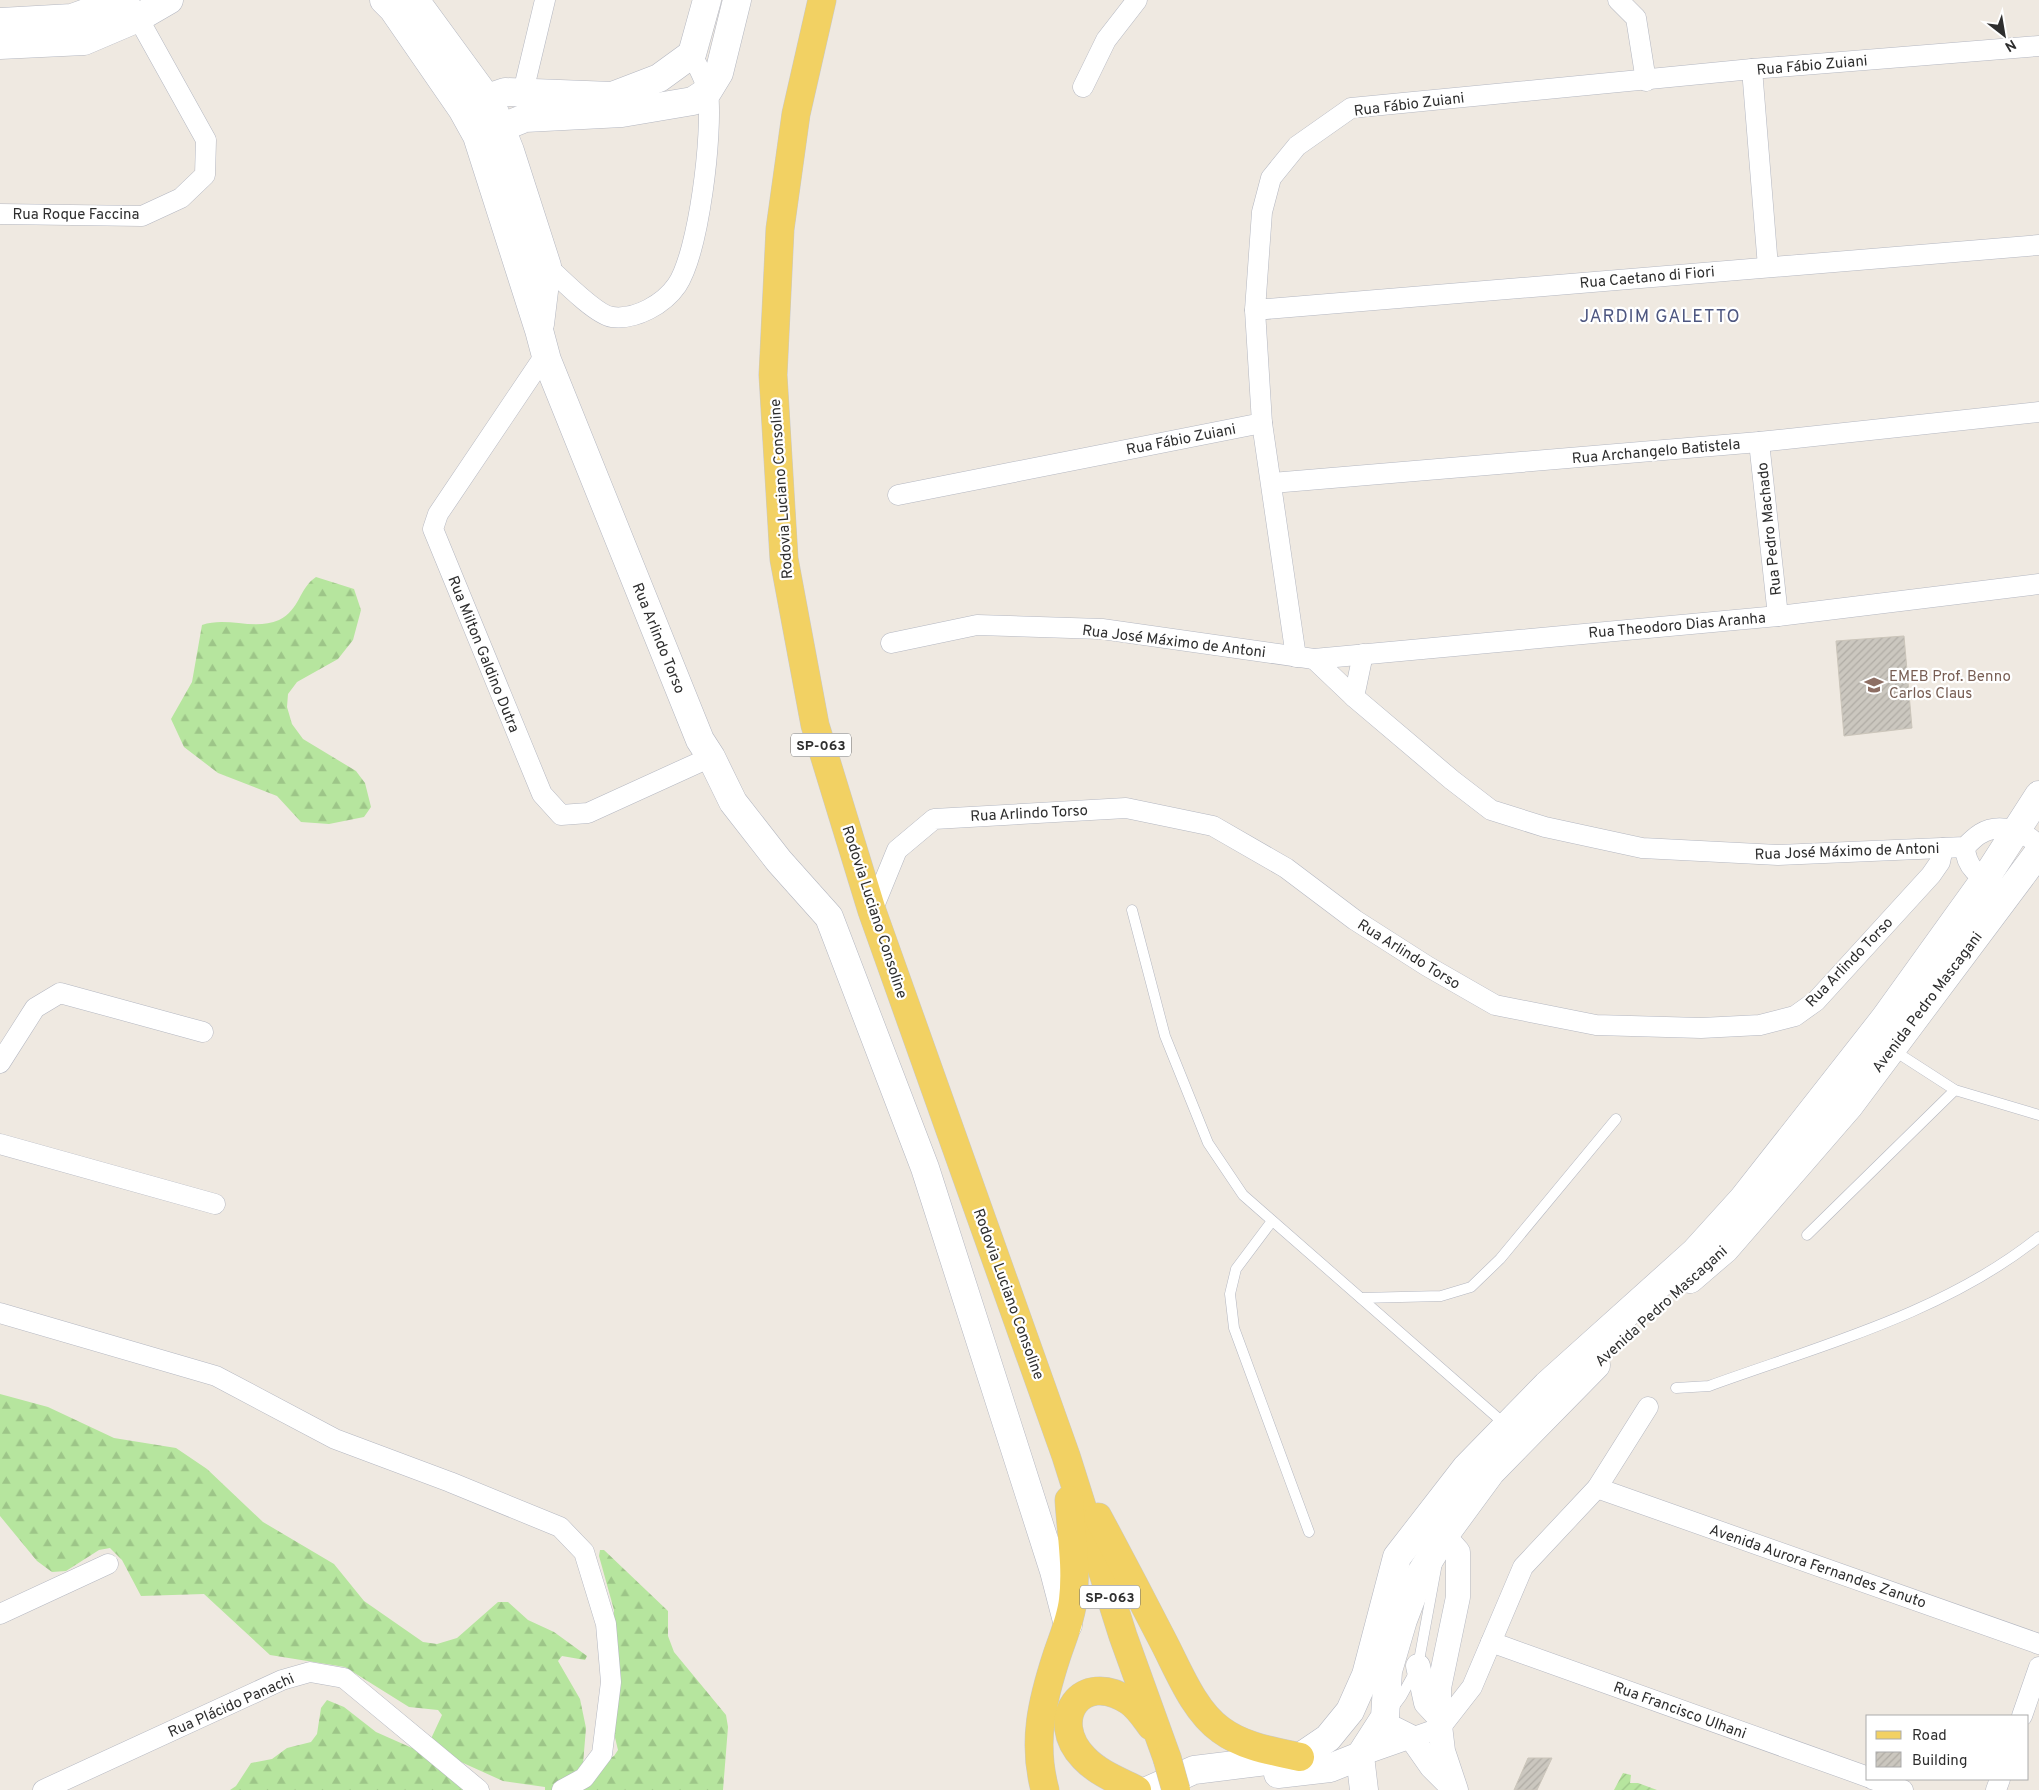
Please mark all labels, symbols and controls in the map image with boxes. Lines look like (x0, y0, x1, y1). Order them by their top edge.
north arrow (1979, 10, 2029, 60)
text: N (2001, 35, 2019, 55)
street label: Rua Fábio Zuiani (1756, 52, 1868, 81)
street label: Rua Fábio Zuiani (1353, 89, 1466, 122)
street label: Rua Roque Faccina (12, 206, 140, 225)
street label: Rua Caetano di Fiori (1579, 263, 1715, 294)
district label: JARDIM GALETTO (1579, 306, 1741, 329)
street label: Rodovia Luciano Consoline (767, 398, 798, 580)
street label: Rua Fábio Zuiani (1125, 421, 1238, 460)
street label: Rua Archangelo Batistela (1571, 436, 1741, 469)
street label: Rua Pedro Machado (1754, 461, 1787, 596)
street label: Rua Milton Galdino Dutra (442, 573, 523, 736)
street label: Rua Arlindo Torso (627, 580, 688, 697)
street label: Rua Theodoro Dias Aranha (1588, 609, 1767, 644)
street label: Rua José Máximo de Antoni (1081, 622, 1267, 663)
place label: EMEB Prof. Benno Carlos Claus (1889, 668, 2011, 704)
school or university icon: EMEB Prof. Benno Carlos Claus (1863, 674, 1885, 696)
road number: SP-063 (791, 734, 851, 756)
street label: Rua Arlindo Torso (970, 802, 1088, 827)
street label: Rodovia Luciano Consoline (837, 824, 911, 1001)
street label: Rua José Máximo de Antoni (1754, 840, 1940, 865)
street label: Rua Arlindo Torso (1802, 914, 1898, 1012)
street label: Rua Arlindo Torso (1353, 916, 1463, 995)
street label: Avenida Pedro Mascagani (1869, 929, 1987, 1077)
street label: Rodovia Luciano Consoline (968, 1206, 1047, 1383)
street label: Avenida Pedro Mascagani (1592, 1243, 1732, 1372)
street label: Avenida Aurora Fernandes Zanuto (1707, 1521, 1928, 1614)
road number: SP-063 (1080, 1585, 1140, 1608)
street label: Rua Plácido Panachi (166, 1670, 298, 1743)
street label: Rua Francisco Ulhani (1610, 1679, 1749, 1744)
legend (1866, 1715, 2029, 1780)
text: Road (1912, 1727, 1947, 1746)
text: Building (1912, 1752, 1967, 1771)

